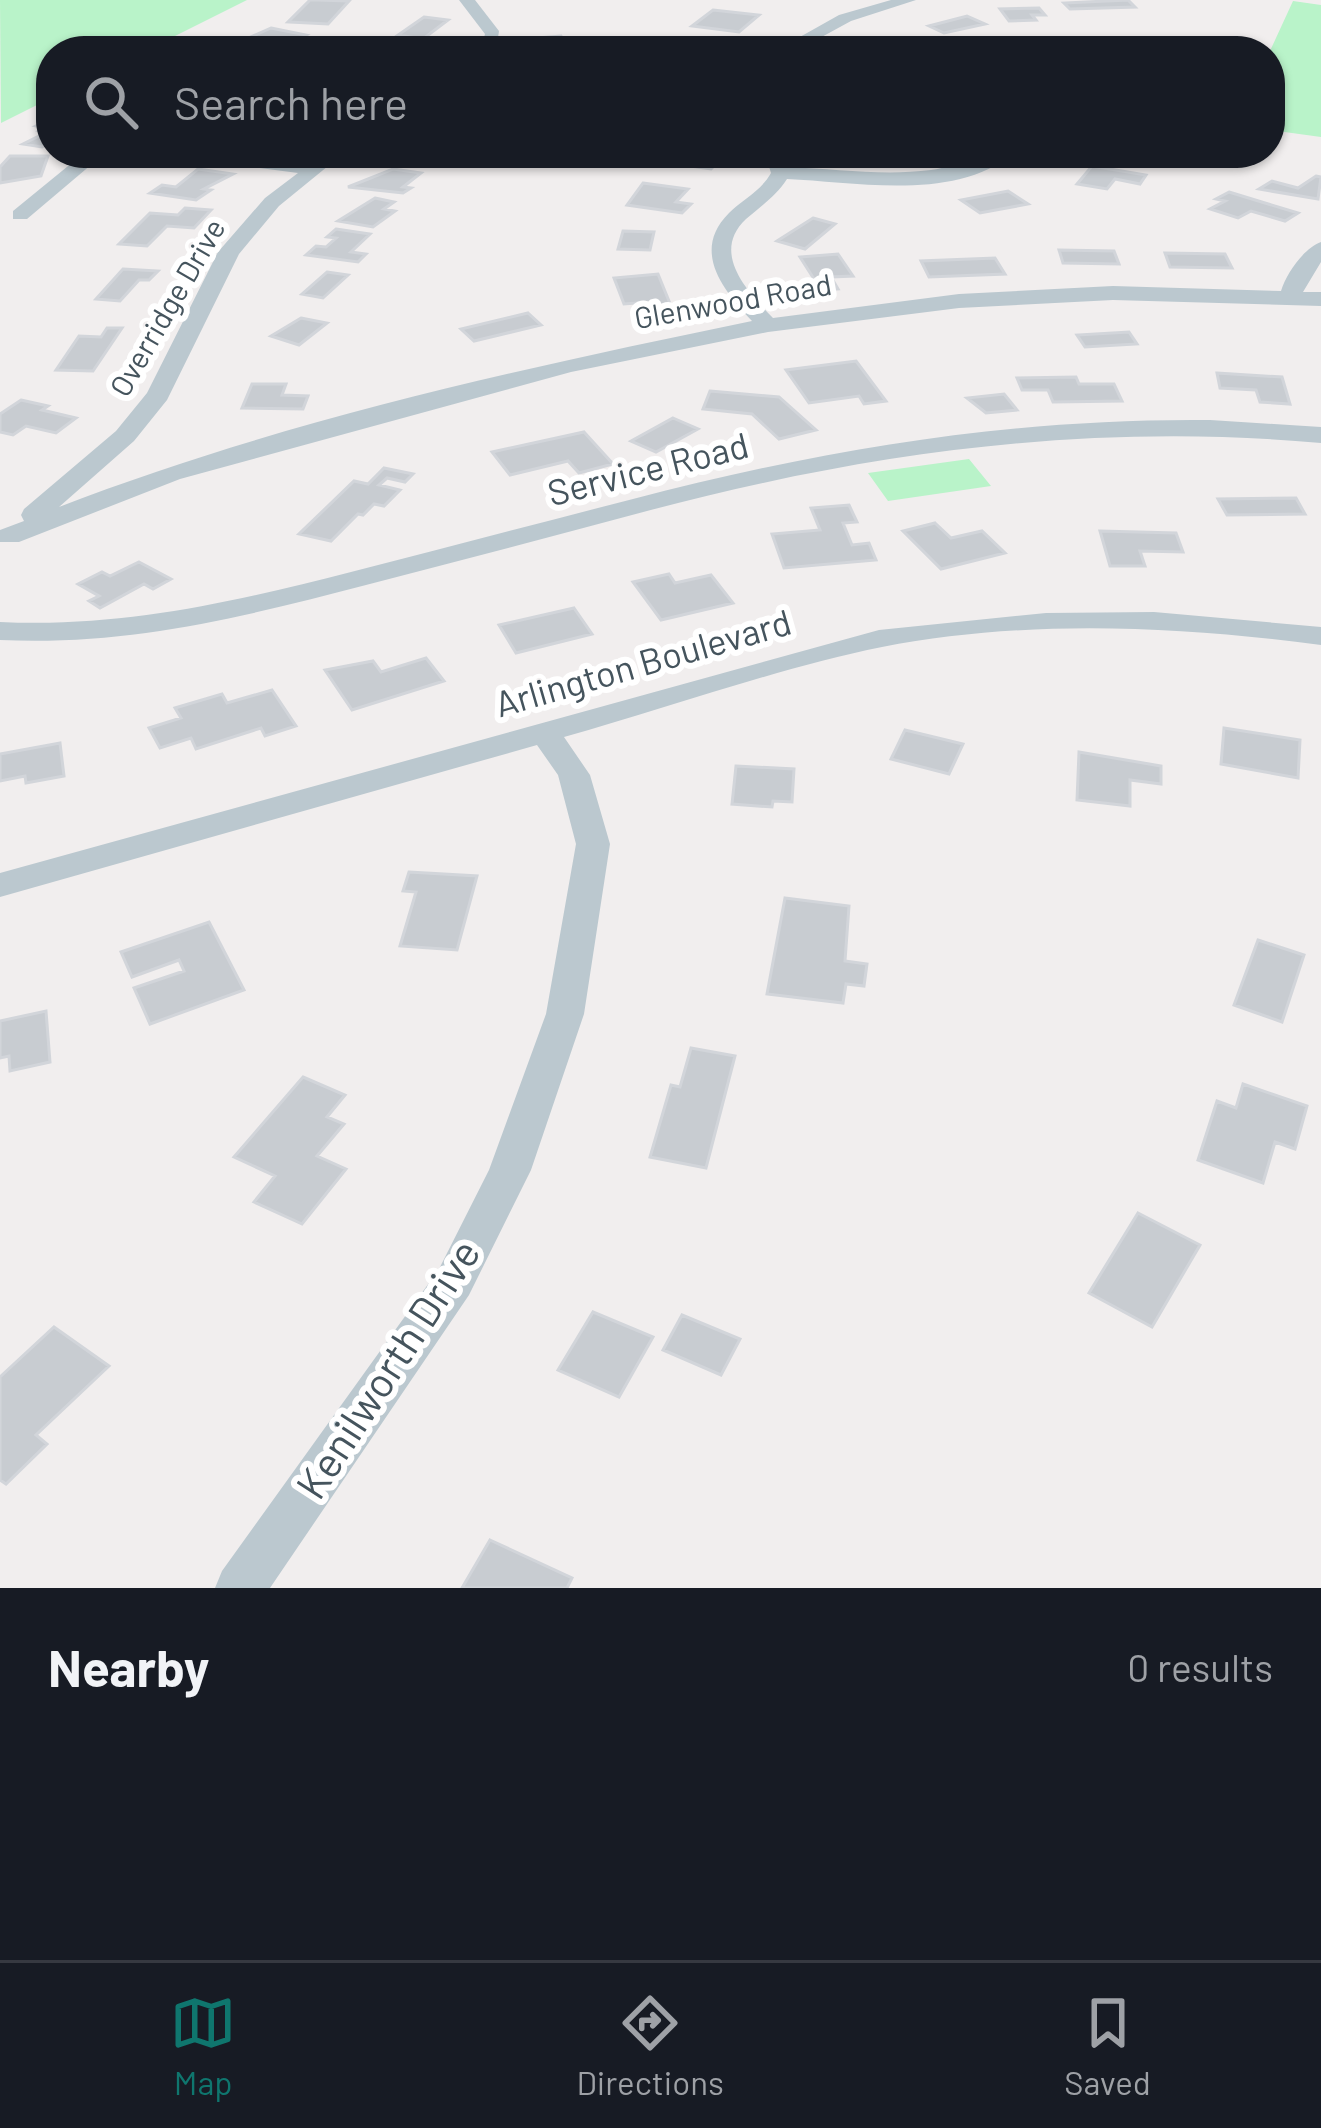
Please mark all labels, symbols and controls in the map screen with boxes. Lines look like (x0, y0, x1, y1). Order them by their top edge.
search box (36, 36, 1285, 168)
icon: search (78, 69, 144, 135)
text: Search here (174, 75, 408, 129)
street label: Overridge Drive (101, 212, 232, 402)
street label: Glenwood Road (631, 265, 834, 335)
street label: Service Road (543, 422, 752, 513)
street label: Arlington Boulevard (490, 599, 796, 724)
street label: Kenilworth Drive (284, 1229, 489, 1507)
text: Nearby (48, 1636, 209, 1697)
text: 0 results (1127, 1643, 1273, 1690)
tab: Map (170, 1990, 236, 2102)
tab: Directions (576, 1990, 724, 2102)
tab: Saved (1064, 1990, 1151, 2102)

